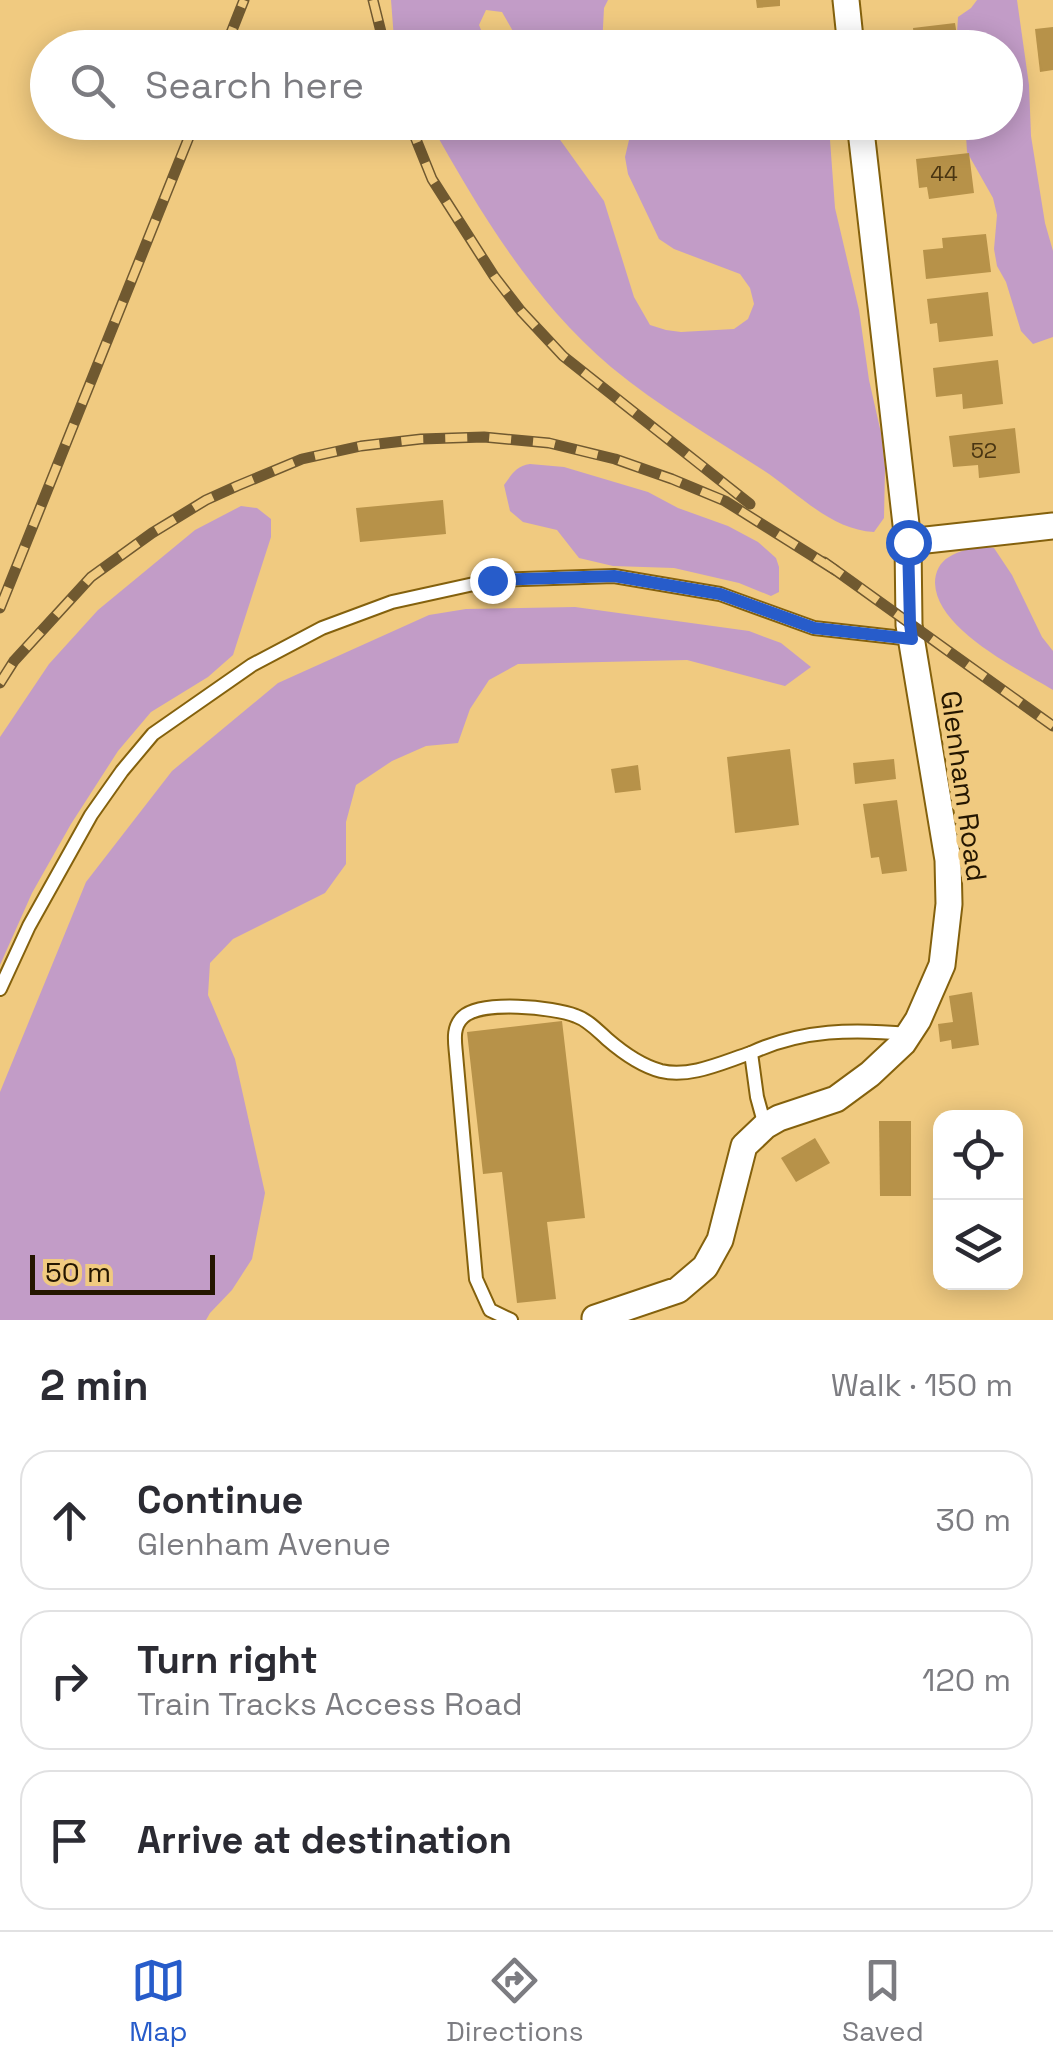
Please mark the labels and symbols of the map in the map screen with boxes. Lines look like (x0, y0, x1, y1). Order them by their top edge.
house number: 44 (930, 159, 958, 187)
house number: 52 (971, 436, 997, 464)
route start (886, 520, 932, 566)
route end (470, 558, 516, 604)
street label: Glenham Road (933, 688, 995, 884)
scale bar (30, 1250, 215, 1294)

